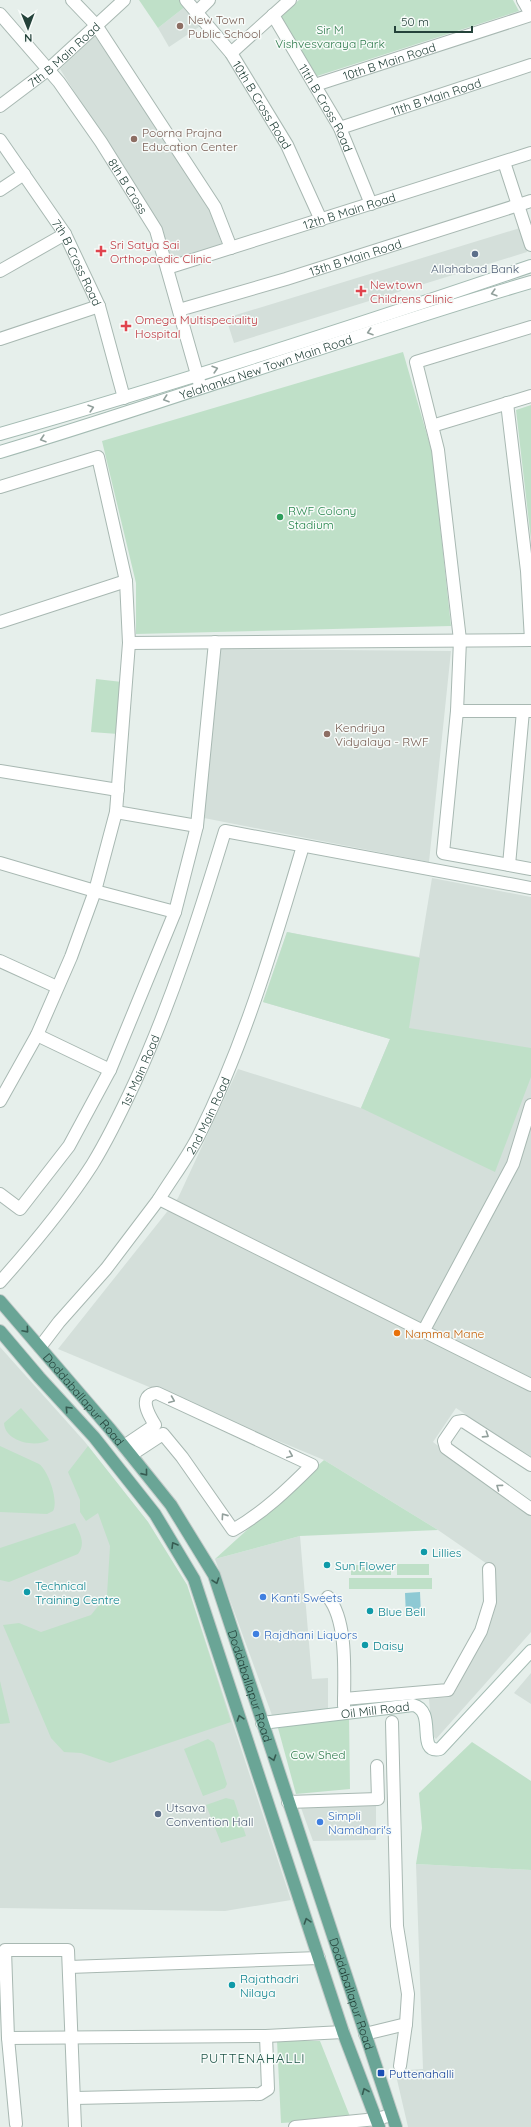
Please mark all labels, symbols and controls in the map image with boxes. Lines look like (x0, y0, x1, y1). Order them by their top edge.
north arrow (8, 8, 48, 48)
scale bar (395, 8, 472, 34)
place label: New Town Public School (188, 12, 261, 41)
text: 50 m (401, 14, 429, 29)
street label: 7th B Main Road (25, 19, 103, 90)
marker: New Town Public School (175, 21, 185, 31)
park label: Sir M Vishvesvaraya Park (275, 22, 385, 51)
text: N (24, 31, 32, 45)
street label: 10th B Main Road (341, 39, 438, 83)
street label: 10th B Cross Road (230, 58, 295, 152)
street label: 11th B Cross Road (296, 61, 356, 154)
street label: 11th B Main Road (389, 75, 483, 118)
place label: Poorna Prajna Education Center (142, 125, 238, 154)
marker: Poorna Prajna Education Center (129, 134, 139, 144)
street label: 8th B Cross (105, 155, 152, 217)
street label: 12th B Main Road (301, 189, 397, 232)
street label: 7th B Cross Road (49, 216, 105, 308)
street label: 13th B Main Road (307, 235, 403, 279)
place label: Sri Satya Sai Orthopaedic Clinic (110, 237, 212, 266)
marker: Sri Satya Sai Orthopaedic Clinic (95, 245, 107, 257)
marker: Allahabad Bank (470, 249, 480, 259)
place label: Allahabad Bank (431, 261, 519, 276)
place label: Newtown Childrens Clinic (370, 277, 453, 306)
marker: Newtown Childrens Clinic (355, 285, 367, 297)
one-way arrow (490, 288, 497, 297)
place label: Omega Multispeciality Hospital (135, 312, 258, 341)
marker: Omega Multispeciality Hospital (120, 320, 132, 332)
one-way arrow (366, 327, 373, 336)
street label: Yelahanka New Town Main Road (177, 331, 354, 402)
one-way arrow (212, 365, 219, 374)
one-way arrow (163, 394, 170, 402)
one-way arrow (88, 404, 95, 413)
one-way arrow (40, 434, 47, 443)
place label: RWF Colony Stadium (288, 503, 356, 532)
marker: RWF Colony Stadium (275, 512, 285, 522)
place label: Kendriya Vidyalaya - RWF (335, 720, 429, 749)
marker: Kendriya Vidyalaya - RWF (322, 729, 332, 739)
street label: 1st Main Road (117, 1032, 162, 1109)
street label: 2nd Main Road (183, 1074, 232, 1157)
one-way arrow (21, 1325, 28, 1333)
place label: Namma Mane (405, 1326, 485, 1341)
marker: Namma Mane (392, 1328, 402, 1338)
street label: Doddaballapur Road (40, 1350, 128, 1448)
one-way arrow (169, 1395, 176, 1403)
one-way arrow (66, 1406, 73, 1413)
one-way arrow (482, 1431, 489, 1438)
one-way arrow (285, 1450, 293, 1458)
one-way arrow (140, 1468, 147, 1475)
one-way arrow (497, 1484, 504, 1491)
one-way arrow (222, 1514, 229, 1521)
one-way arrow (171, 1542, 179, 1549)
place label: Lillies (432, 1545, 462, 1560)
marker: Lillies (419, 1547, 429, 1557)
place label: Sun Flower (335, 1558, 396, 1573)
marker: Sun Flower (322, 1560, 332, 1570)
place label: Technical Training Centre (35, 1578, 120, 1607)
one-way arrow (211, 1578, 220, 1585)
marker: Technical Training Centre (22, 1587, 32, 1597)
place label: Kanti Sweets (271, 1590, 343, 1605)
marker: Kanti Sweets (258, 1592, 268, 1602)
place label: Blue Bell (378, 1604, 425, 1619)
marker: Blue Bell (365, 1606, 375, 1616)
place label: Rajdhani Liquors (264, 1627, 358, 1642)
street label: Doddaballapur Road (225, 1628, 276, 1744)
marker: Rajdhani Liquors (251, 1629, 261, 1639)
place label: Daisy (373, 1638, 404, 1653)
marker: Daisy (360, 1640, 370, 1650)
street label: Oil Mill Road (340, 1698, 410, 1721)
one-way arrow (236, 1715, 245, 1722)
park label: Cow Shed (291, 1747, 346, 1762)
one-way arrow (269, 1754, 277, 1761)
place label: Utsava Convention Hall (166, 1800, 254, 1829)
place label: Simpli Namdhari's (328, 1808, 392, 1837)
marker: Utsava Convention Hall (153, 1809, 163, 1819)
marker: Simpli Namdhari's (315, 1817, 325, 1827)
one-way arrow (303, 1918, 312, 1925)
street label: Doddaballapur Road (327, 1936, 377, 2051)
place label: Rajathadri Nilaya (240, 1971, 299, 2000)
marker: Rajathadri Nilaya (227, 1980, 237, 1990)
district label: PUTTENAHALLI (200, 2050, 306, 2066)
place label: Puttenahalli (389, 2066, 454, 2081)
marker: Puttenahalli (376, 2068, 386, 2078)
one-way arrow (361, 2087, 369, 2094)

